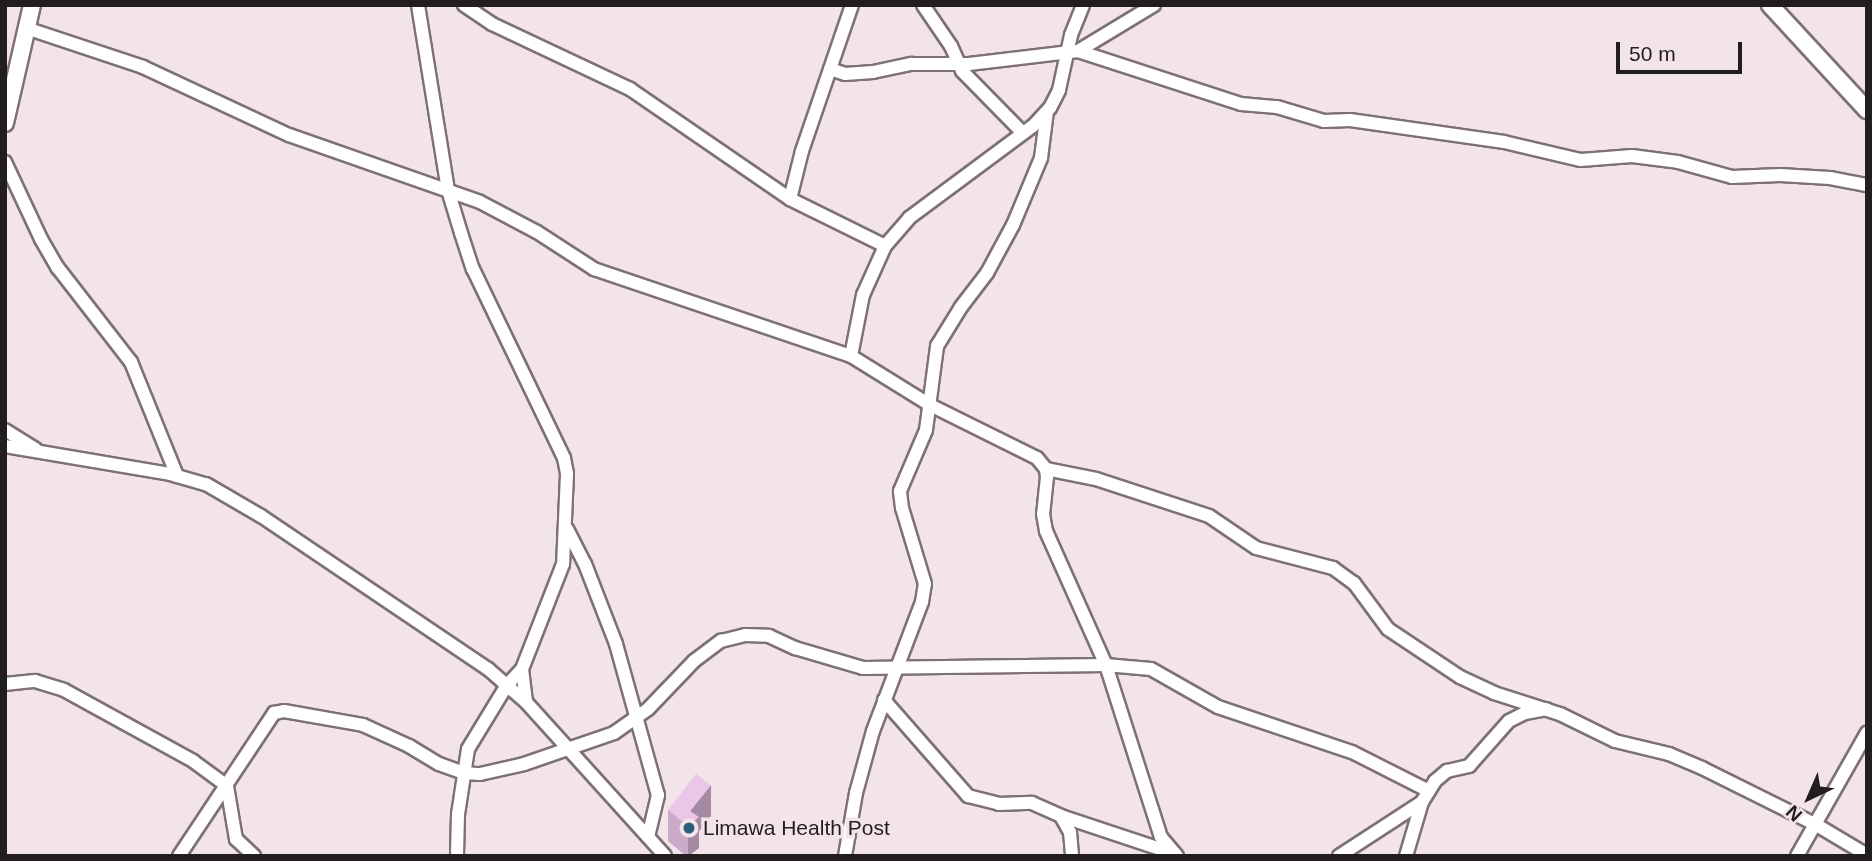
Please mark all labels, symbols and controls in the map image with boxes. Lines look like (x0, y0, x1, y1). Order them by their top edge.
scale bar (1620, 28, 1746, 72)
text: 50 m (1629, 42, 1676, 65)
north arrow (1774, 763, 1844, 833)
text: N (1782, 801, 1806, 826)
place label: Limawa Health Post (703, 815, 890, 841)
marker: Limawa Health Post (681, 820, 697, 836)

